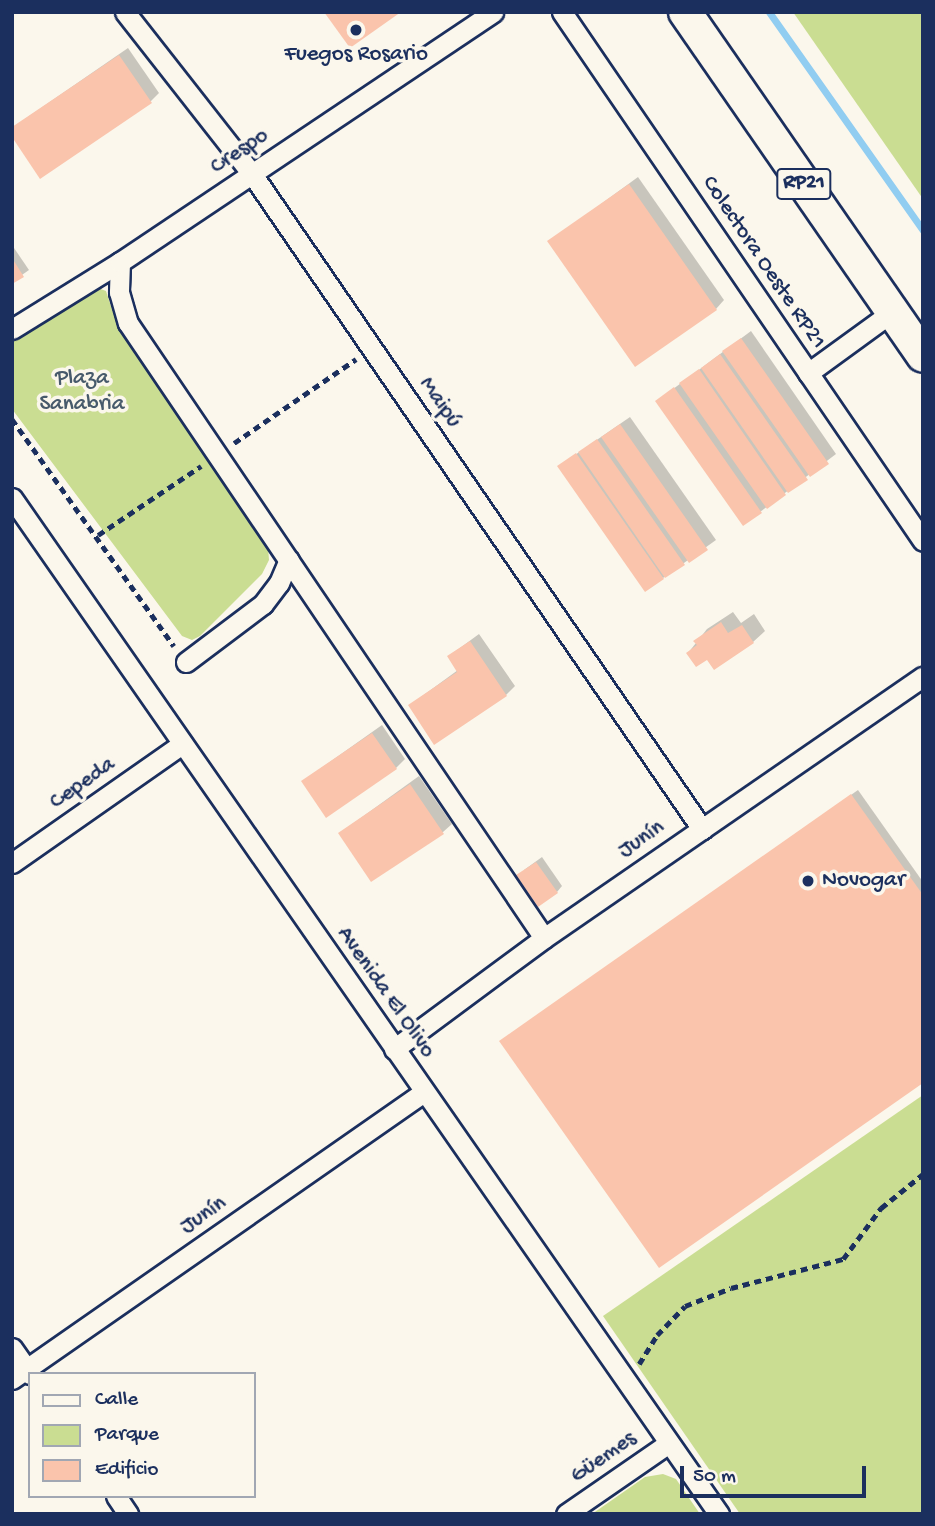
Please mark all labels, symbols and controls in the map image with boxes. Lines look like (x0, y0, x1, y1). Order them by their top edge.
marker: Fuegos Rosario (348, 22, 364, 38)
place label: Fuegos Rosario (284, 41, 428, 69)
street label: Crespo (206, 123, 274, 181)
road number: RP21 (776, 166, 832, 202)
street label: Colectora Oeste RP21 (695, 171, 831, 355)
park label: Plaza Sanabria (39, 365, 125, 419)
street label: Maipú (412, 372, 466, 434)
street label: Cepeda (45, 752, 121, 816)
street label: Junín (614, 814, 670, 866)
place label: Novogar (822, 867, 905, 895)
marker: Novogar (800, 873, 816, 889)
street label: Avenida El Olivo (330, 922, 440, 1064)
street label: Junín (176, 1190, 232, 1242)
legend (28, 1372, 256, 1498)
text: Calle (95, 1388, 138, 1413)
text: Parque (95, 1423, 159, 1448)
street label: Güemes (566, 1426, 642, 1490)
scale bar (683, 1452, 869, 1496)
text: Edificio (95, 1458, 159, 1483)
text: 50 m (693, 1465, 736, 1490)

